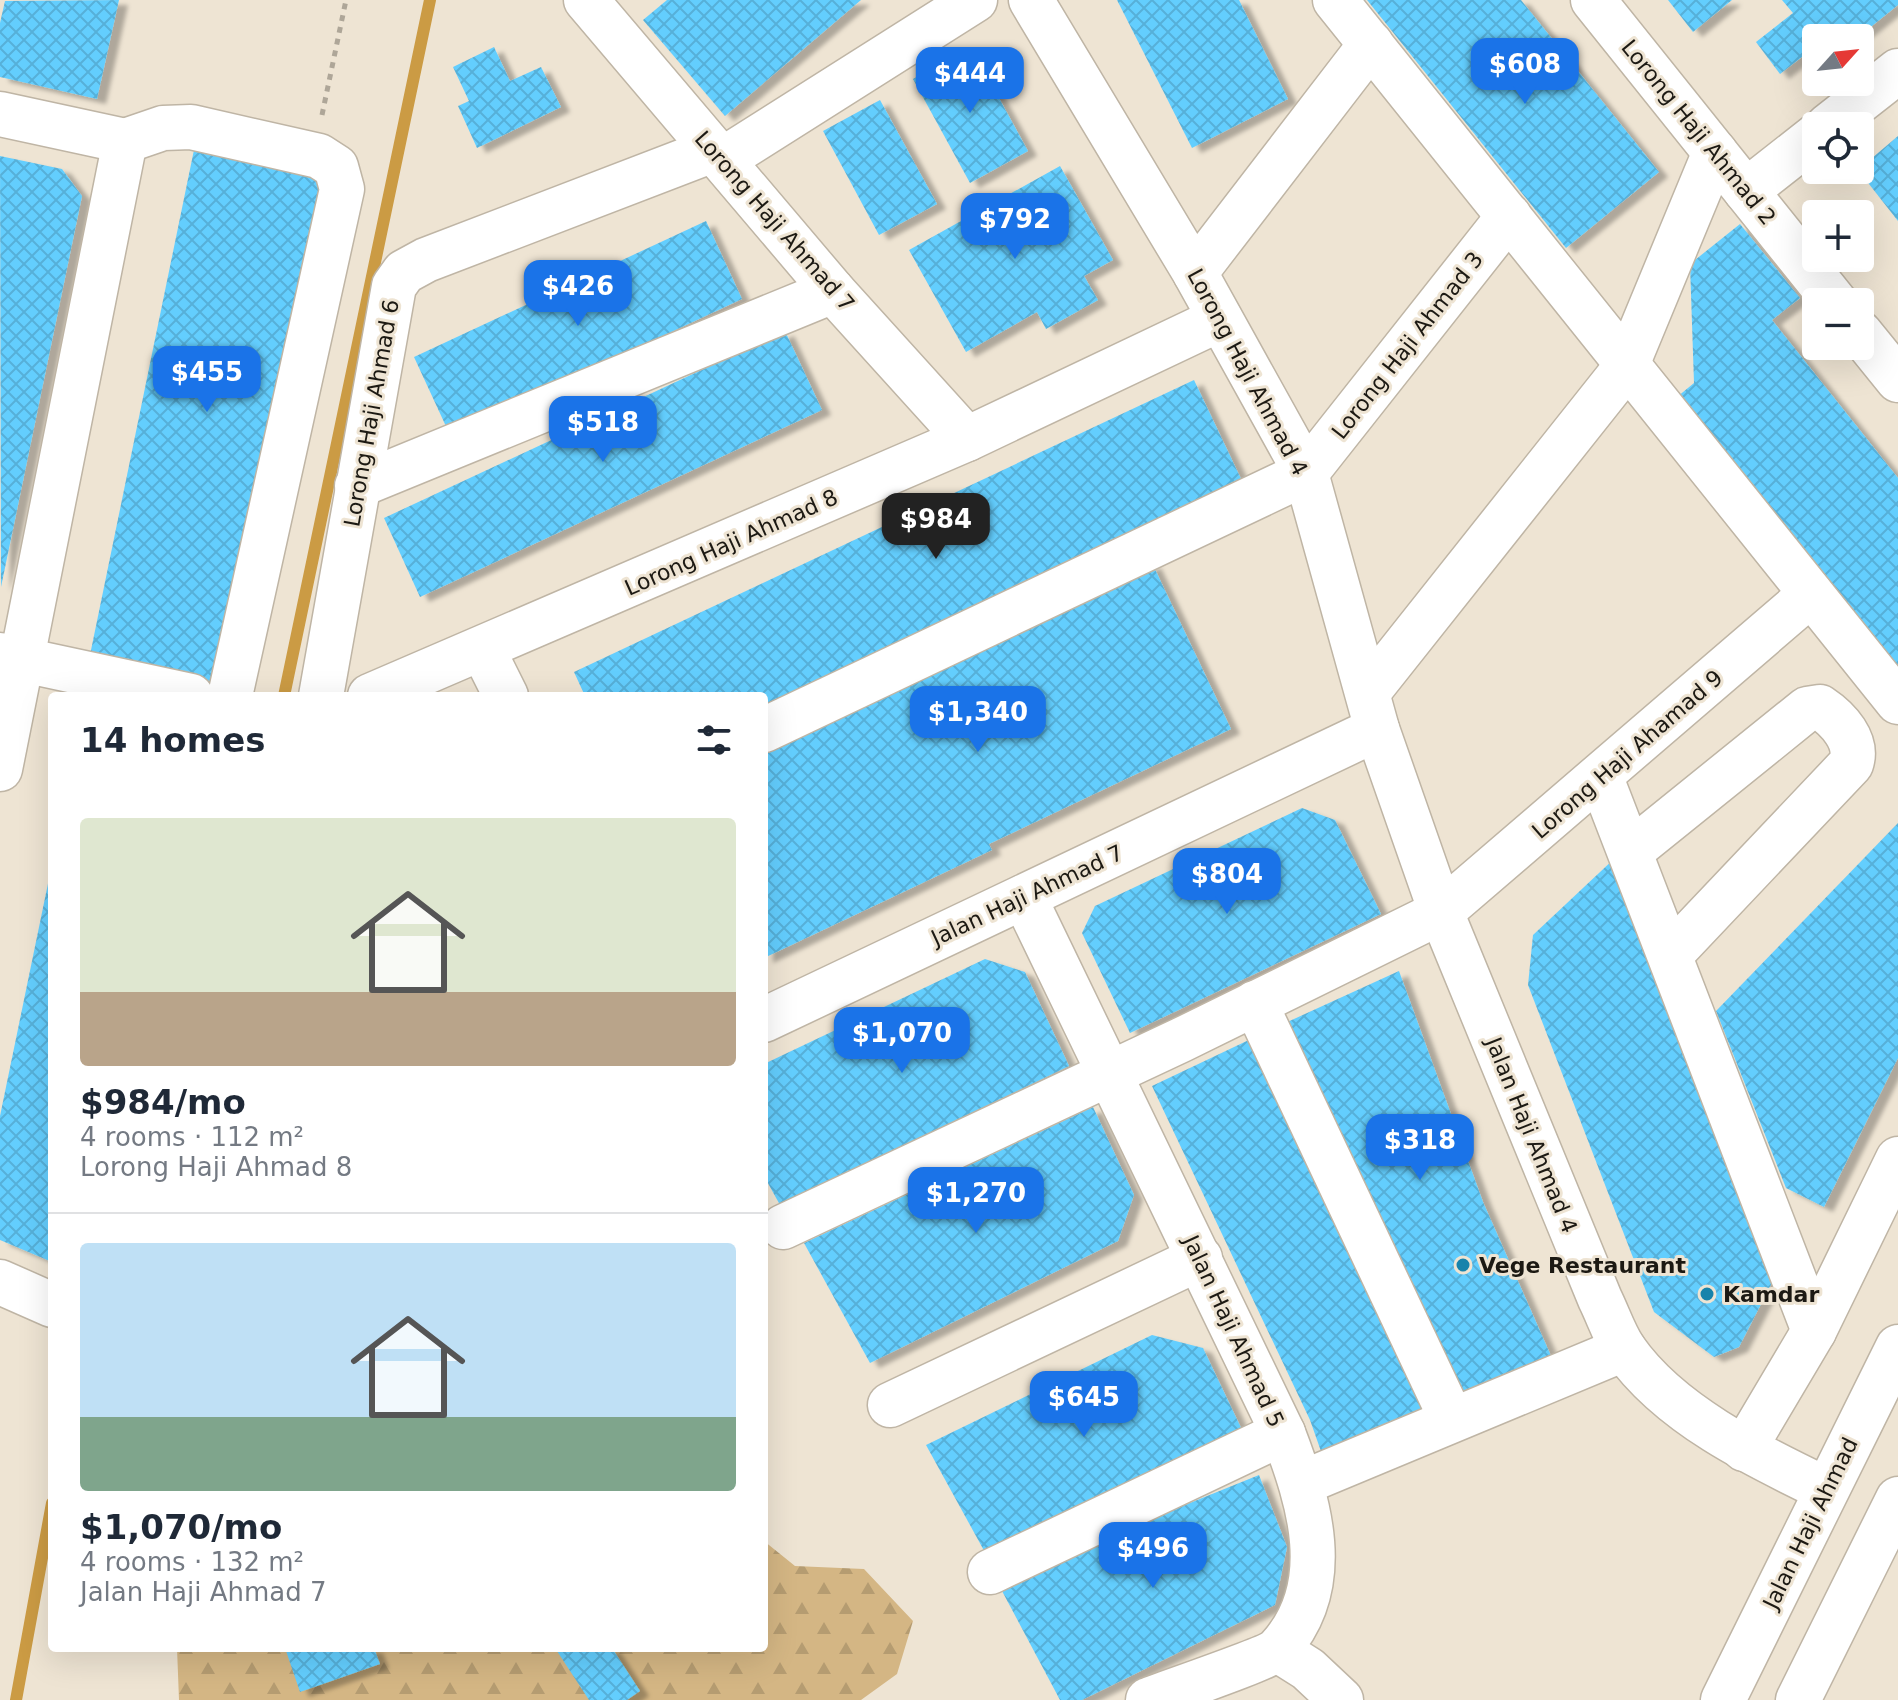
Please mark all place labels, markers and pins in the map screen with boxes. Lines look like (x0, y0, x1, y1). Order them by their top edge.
pin: $608 (1478, 38, 1572, 106)
pin: $444 (923, 47, 1017, 115)
pin: $792 (968, 193, 1062, 261)
pin: $426 (531, 260, 625, 328)
pin: $455 (160, 346, 254, 414)
pin: $518 (556, 396, 650, 464)
pin: $984 (889, 493, 983, 561)
pin: $1,340 (913, 686, 1043, 754)
pin: $804 (1180, 848, 1274, 916)
pin: $1,070 (837, 1007, 967, 1075)
pin: $318 (1373, 1114, 1467, 1182)
pin: $1,270 (911, 1167, 1041, 1235)
place label: Vege Restaurant (1479, 1253, 1686, 1278)
marker: Vege Restaurant (1454, 1256, 1472, 1274)
place label: Kamdar (1723, 1282, 1819, 1307)
marker: Kamdar (1698, 1285, 1716, 1303)
pin: $645 (1037, 1371, 1131, 1439)
pin: $496 (1106, 1522, 1200, 1590)

